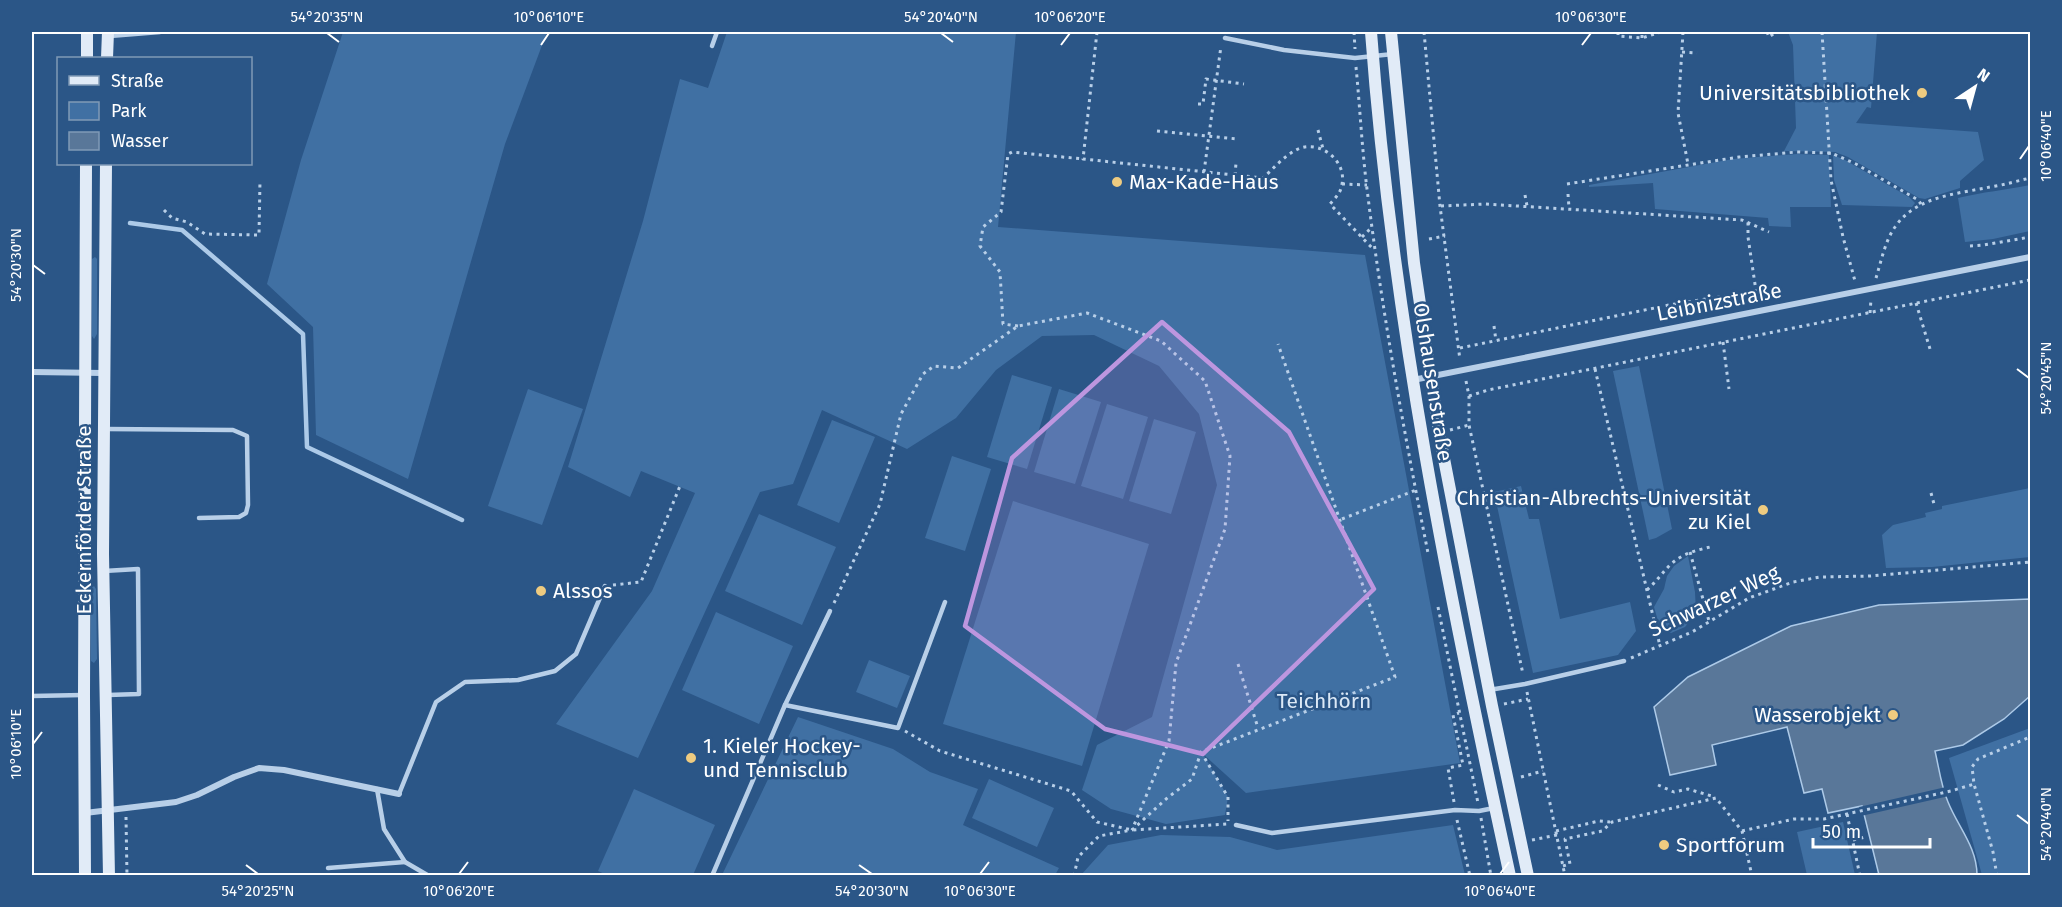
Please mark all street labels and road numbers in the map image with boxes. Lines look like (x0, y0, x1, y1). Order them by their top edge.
street label: Leibnizstraße (1654, 277, 1784, 327)
street label: Olshausenstraße (1408, 301, 1458, 463)
street label: Eckernförder Straße (71, 425, 97, 615)
street label: Schwarzer Weg (1644, 559, 1784, 643)

